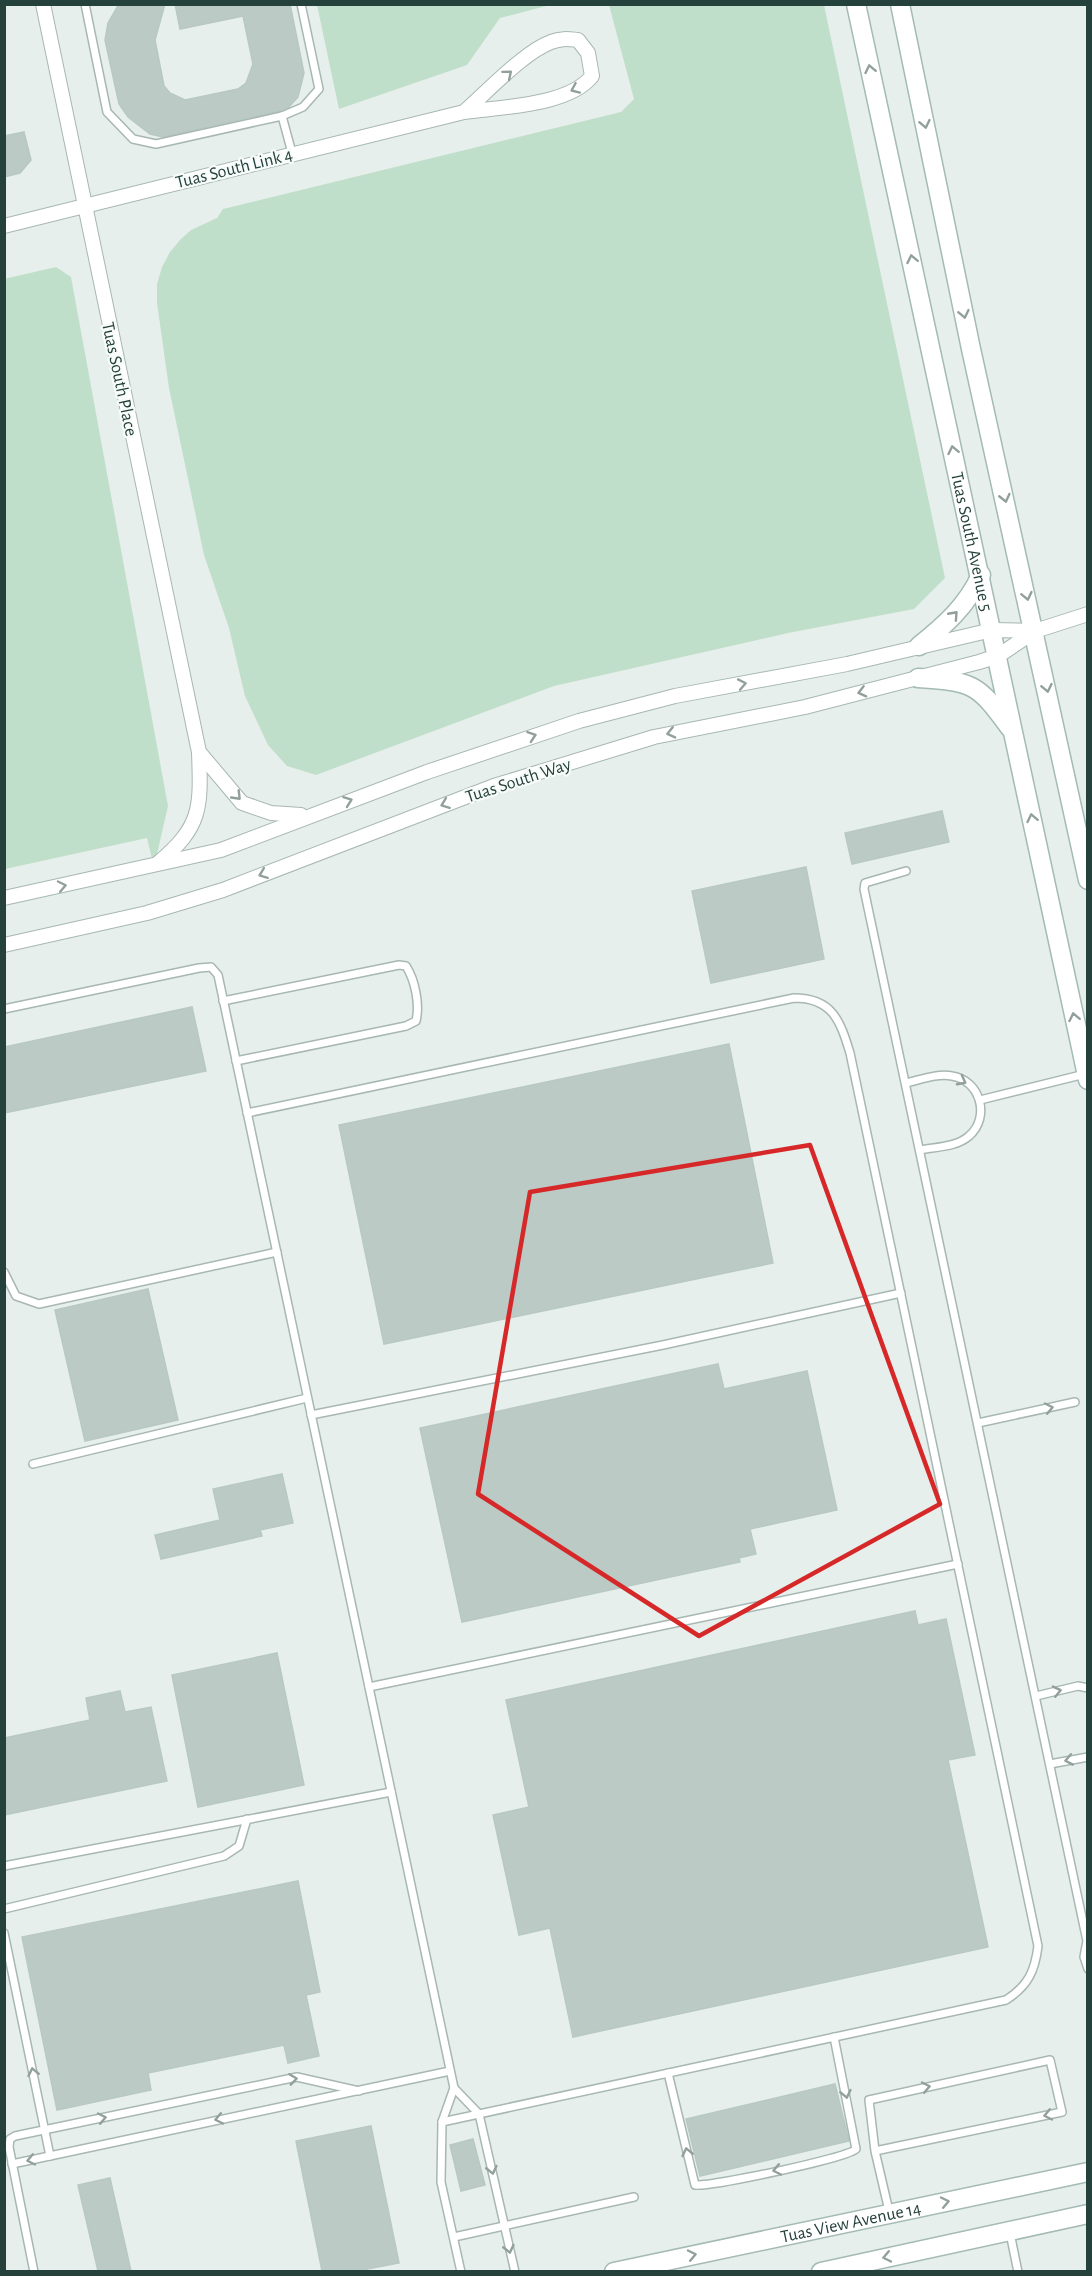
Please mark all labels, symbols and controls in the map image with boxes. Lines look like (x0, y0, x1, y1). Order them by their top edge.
one-way arrow (864, 64, 877, 74)
one-way arrow (501, 70, 512, 81)
one-way arrow (571, 82, 582, 94)
one-way arrow (918, 118, 931, 128)
street label: Tuas South Link 4 (174, 146, 295, 192)
one-way arrow (906, 255, 919, 265)
one-way arrow (957, 309, 970, 319)
street label: Tuas South Place (98, 321, 140, 438)
one-way arrow (947, 445, 960, 455)
street label: Tuas South Avenue 5 (947, 471, 995, 613)
one-way arrow (997, 493, 1010, 503)
one-way arrow (1020, 591, 1033, 601)
one-way arrow (947, 611, 958, 621)
one-way arrow (736, 678, 746, 691)
one-way arrow (1040, 683, 1053, 693)
one-way arrow (857, 685, 867, 698)
one-way arrow (666, 726, 676, 739)
one-way arrow (526, 731, 537, 744)
street label: Tuas South Way (463, 755, 574, 806)
one-way arrow (230, 790, 241, 800)
one-way arrow (342, 795, 353, 808)
one-way arrow (440, 797, 451, 810)
one-way arrow (1026, 813, 1039, 823)
one-way arrow (258, 867, 269, 880)
one-way arrow (56, 880, 66, 893)
one-way arrow (1068, 1012, 1081, 1022)
one-way arrow (956, 1074, 966, 1085)
one-way arrow (1044, 1402, 1054, 1415)
one-way arrow (1052, 1686, 1062, 1699)
one-way arrow (1064, 1754, 1073, 1766)
one-way arrow (27, 2067, 40, 2077)
one-way arrow (288, 2073, 298, 2085)
one-way arrow (921, 2082, 931, 2095)
one-way arrow (838, 2089, 851, 2099)
one-way arrow (1043, 2108, 1053, 2121)
one-way arrow (97, 2112, 107, 2125)
one-way arrow (215, 2112, 225, 2125)
one-way arrow (681, 2148, 694, 2158)
one-way arrow (26, 2153, 36, 2166)
one-way arrow (773, 2163, 783, 2176)
one-way arrow (484, 2164, 497, 2174)
one-way arrow (939, 2196, 949, 2209)
street label: Tuas View Avenue 14 (779, 2199, 923, 2247)
one-way arrow (502, 2243, 515, 2253)
one-way arrow (687, 2249, 697, 2262)
one-way arrow (882, 2250, 892, 2263)

